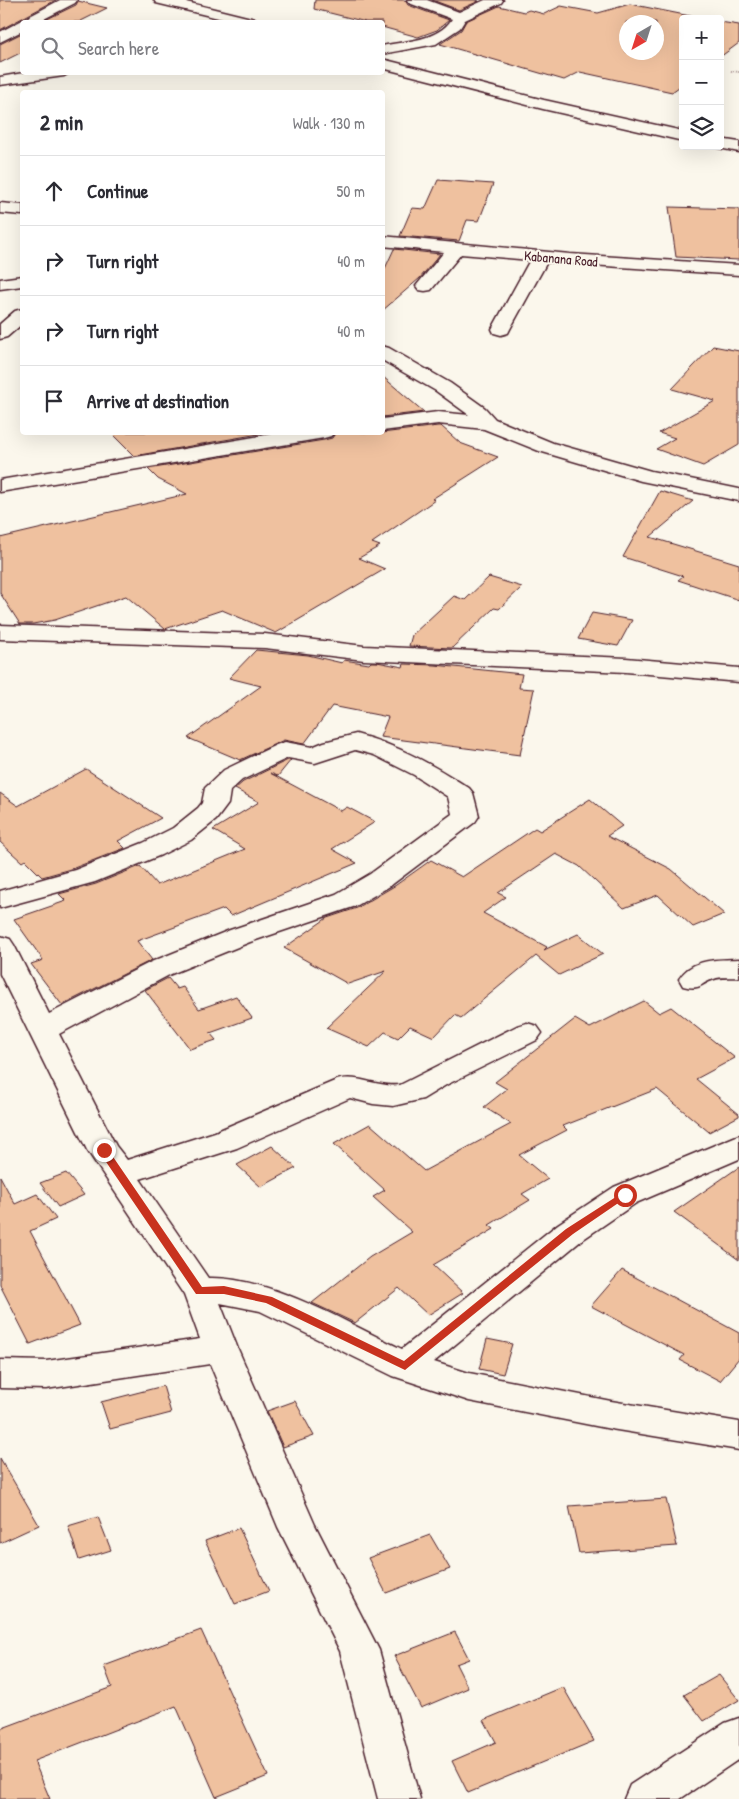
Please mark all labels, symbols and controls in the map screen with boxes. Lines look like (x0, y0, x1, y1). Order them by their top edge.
north arrow (619, 15, 664, 60)
map controls (679, 15, 724, 150)
button: + (679, 15, 724, 60)
search box (20, 20, 385, 75)
icon: search (38, 34, 66, 62)
text: Search here (78, 35, 159, 61)
button: − (679, 60, 724, 105)
button: layers (679, 105, 724, 150)
text: 2 min (40, 108, 83, 137)
text: Walk · 130 m (293, 112, 365, 134)
icon: ahead (40, 177, 68, 205)
text: Continue (87, 178, 148, 204)
text: 50 m (337, 180, 365, 202)
street label: Kabanana Road (523, 245, 599, 271)
icon: right (40, 247, 68, 275)
text: Turn right (87, 248, 158, 274)
text: 40 m (337, 250, 365, 272)
icon: right (40, 317, 68, 345)
text: Turn right (87, 318, 158, 344)
text: 40 m (337, 320, 365, 342)
icon: arrive (40, 387, 68, 415)
text: Arrive at destination (87, 388, 229, 414)
route end (93, 1139, 116, 1162)
route start (614, 1184, 637, 1207)

